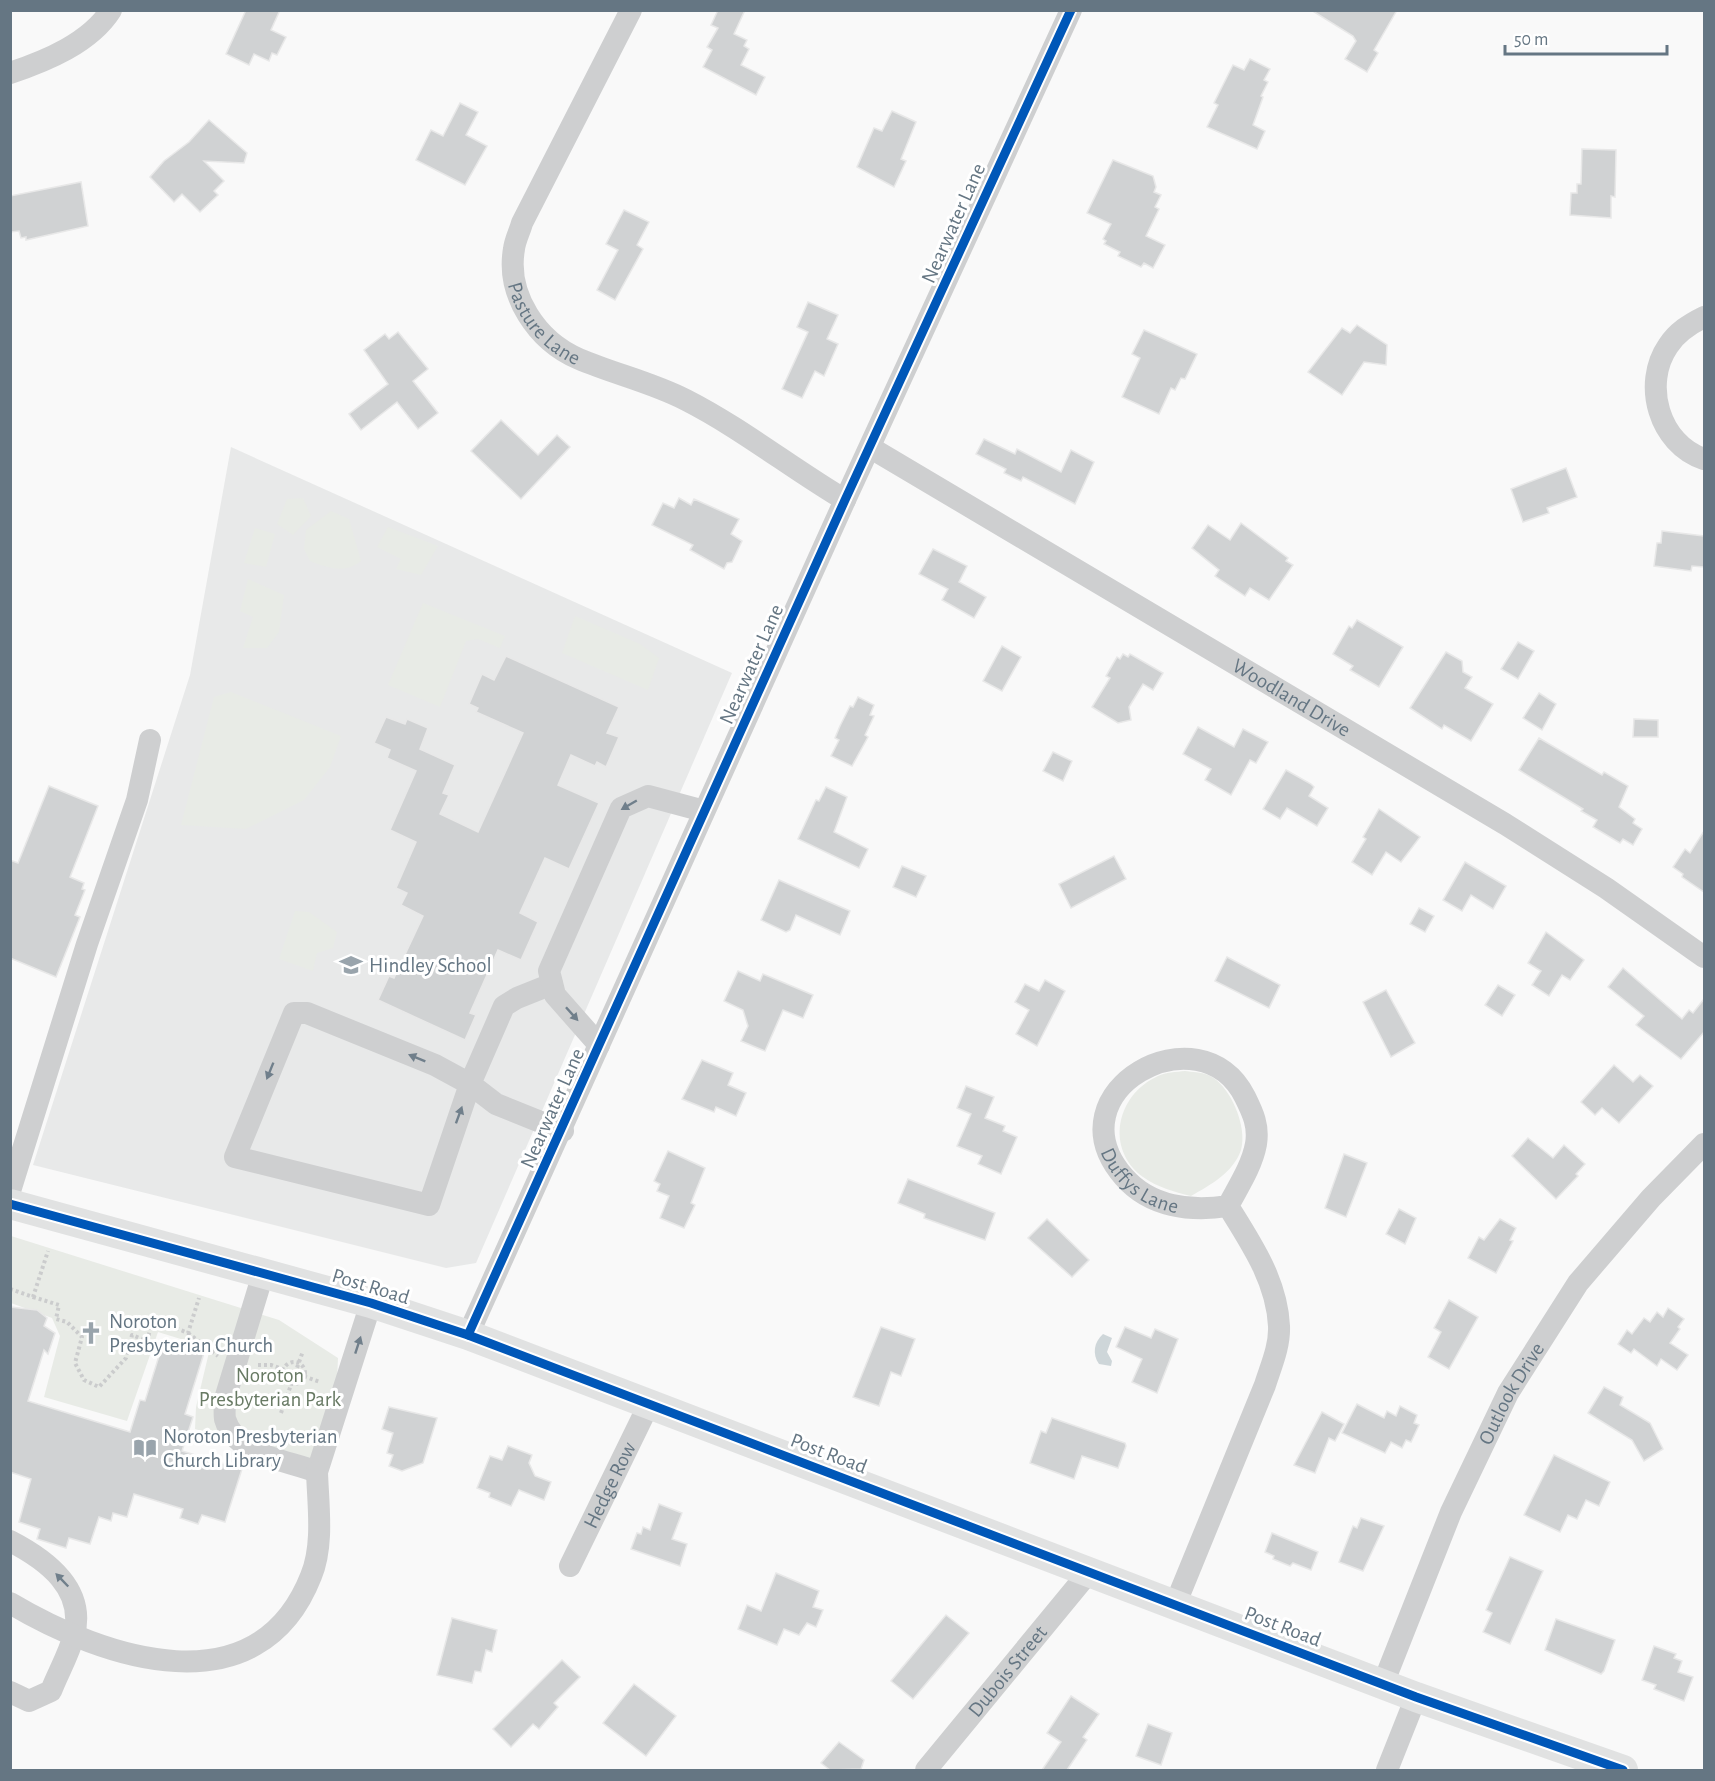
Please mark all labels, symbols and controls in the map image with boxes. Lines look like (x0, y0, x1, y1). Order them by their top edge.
scale bar (1505, 18, 1667, 56)
text: 50 m (1514, 31, 1548, 49)
street label: Nearwater Lane (918, 160, 989, 286)
street label: Pasture Lane (504, 280, 583, 369)
street label: Nearwater Lane (716, 601, 787, 727)
street label: Woodland Drive (1229, 655, 1354, 741)
one-way arrow (620, 800, 637, 810)
school or university icon: Hindley School (338, 952, 364, 978)
place label: Hindley School (369, 955, 492, 976)
one-way arrow (565, 1007, 579, 1022)
street label: Nearwater Lane (517, 1045, 588, 1171)
one-way arrow (408, 1053, 426, 1063)
one-way arrow (265, 1062, 274, 1080)
one-way arrow (454, 1106, 464, 1124)
street label: Duffys Lane (1097, 1145, 1180, 1217)
street label: Post Road (330, 1265, 412, 1308)
place label: Noroton Presbyterian Church (109, 1311, 273, 1356)
church icon: Noroton Presbyterian Church (78, 1320, 104, 1346)
one-way arrow (353, 1336, 363, 1354)
street label: Outlook Drive (1475, 1339, 1548, 1448)
park label: Noroton Presbyterian Park (199, 1365, 342, 1410)
place label: Noroton Presbyterian Church Library (163, 1426, 338, 1471)
street label: Post Road (788, 1429, 870, 1478)
library icon: Noroton Presbyterian Church Library (132, 1435, 158, 1461)
street label: Hedge Row (580, 1439, 640, 1532)
one-way arrow (55, 1574, 69, 1588)
street label: Post Road (1242, 1602, 1324, 1651)
street label: Dubois Street (964, 1622, 1051, 1721)

